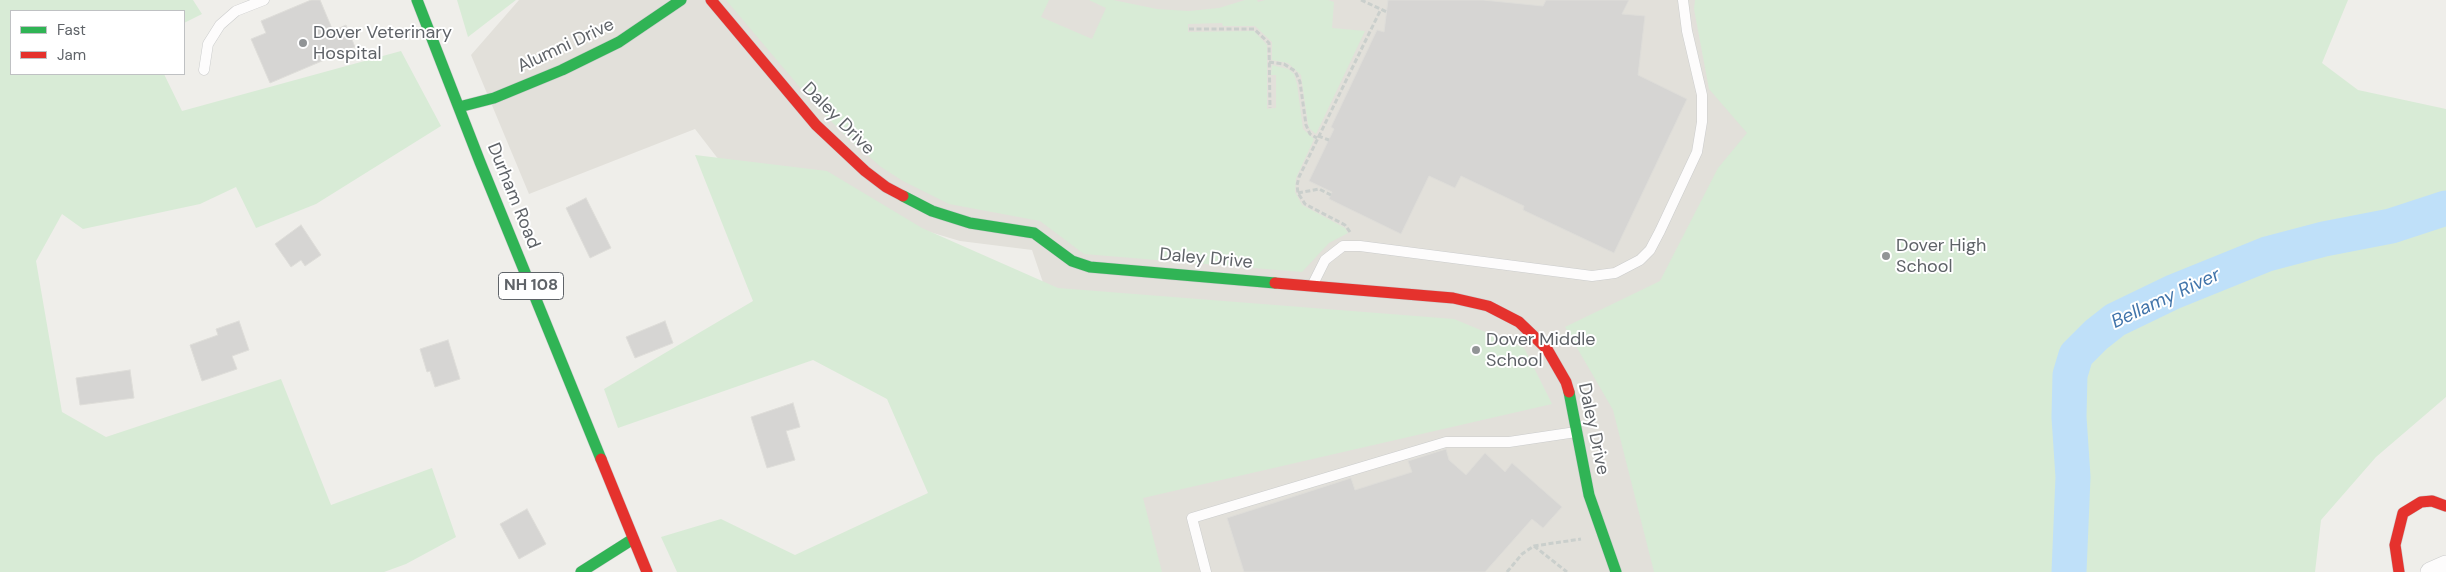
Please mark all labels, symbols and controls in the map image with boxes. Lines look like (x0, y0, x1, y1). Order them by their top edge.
legend (10, 10, 185, 75)
street label: Alumni Drive (514, 14, 618, 78)
text: Fast (57, 20, 86, 40)
place label: Dover Veterinary Hospital (313, 22, 452, 64)
marker: Dover Veterinary Hospital (297, 37, 309, 49)
text: Jam (57, 45, 86, 65)
street label: Daley Drive (797, 78, 879, 160)
street label: Durham Road (482, 140, 544, 252)
place label: Dover High School (1896, 235, 1986, 278)
street label: Daley Drive (1158, 244, 1254, 274)
marker: Dover High School (1880, 250, 1892, 262)
water label: Bellamy River (2108, 264, 2224, 334)
road number: NH 108 (498, 272, 564, 300)
place label: Dover Middle School (1486, 329, 1596, 372)
marker: Dover Middle School (1470, 344, 1482, 356)
street label: Daley Drive (1573, 381, 1613, 477)

